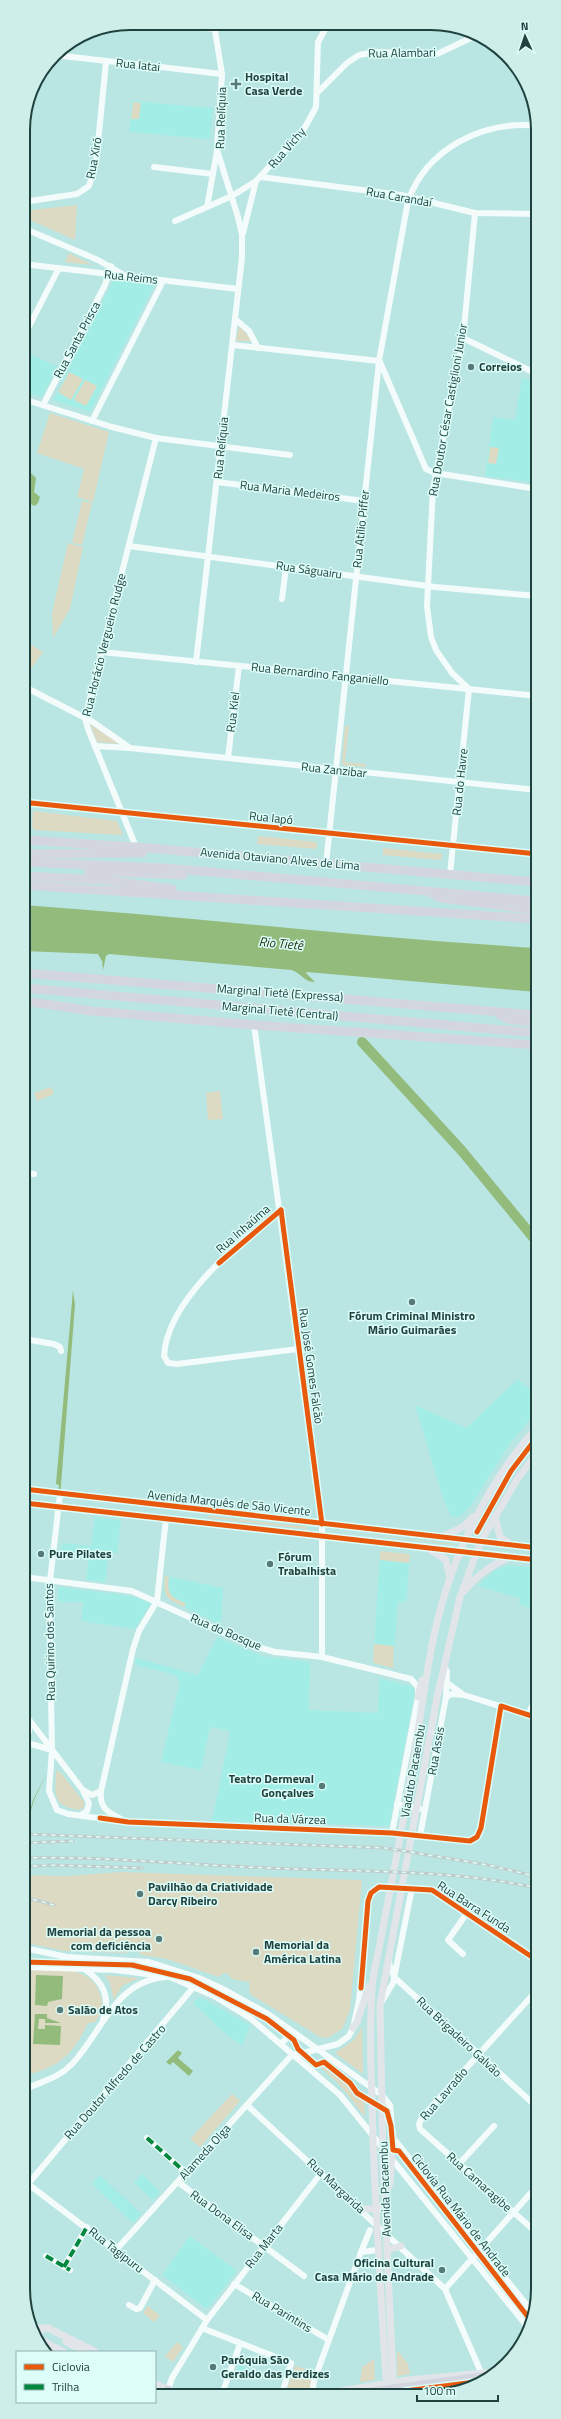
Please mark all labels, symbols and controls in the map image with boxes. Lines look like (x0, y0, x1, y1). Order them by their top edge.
north arrow (505, 16, 545, 56)
text: N (520, 18, 529, 34)
street label: Rua Alambari (368, 42, 436, 63)
street label: Rua Iatai (115, 53, 161, 76)
place label: Hospital Casa Verde (245, 67, 302, 100)
marker: Hospital Casa Verde (230, 78, 242, 90)
street label: Rua Relíquia (210, 86, 231, 150)
street label: Rua Vichy (263, 123, 310, 173)
street label: Rua Xiró (80, 136, 107, 180)
street label: Rua Carandaí (365, 181, 435, 212)
street label: Rua Reims (103, 264, 159, 289)
street label: Rua Santa Prisca (48, 298, 105, 382)
street label: Rua Doutor César Castiglioni Junior (423, 322, 472, 498)
place label: Correios (479, 357, 522, 376)
marker: Correios (466, 362, 476, 372)
street label: Rua Relíquia (208, 416, 233, 480)
street label: Rua Maria Medeiros (239, 475, 342, 506)
street label: Rua Atílio Piffer (347, 489, 374, 569)
street label: Rua Ságuairu (275, 555, 343, 584)
street label: Rua Horácio Vergueiro Rudge (77, 571, 131, 719)
street label: Rua Bernardino Fanganiello (250, 657, 390, 690)
street label: Rua Kiel (221, 691, 244, 733)
street label: Rua do Havre (447, 747, 472, 817)
street label: Rua Zanzibar (300, 757, 368, 782)
street label: Rua Iapó (248, 806, 294, 829)
street label: Avenida Otaviano Alves de Lima (200, 842, 361, 875)
water label: Rio Tietê (258, 931, 305, 955)
street label: Marginal Tietê (Expressa) (216, 979, 344, 1006)
street label: Marginal Tietê (Central) (221, 996, 339, 1025)
street label: Rua Inhaúma (211, 1200, 274, 1258)
marker: Fórum Criminal Ministro Mário Guimarães (407, 1297, 417, 1307)
place label: Fórum Criminal Ministro Mário Guimarães (349, 1306, 475, 1339)
street label: Rua José Gomes Falcão (294, 1307, 329, 1425)
street label: Avenida Marquês de São Vicente (147, 1484, 312, 1521)
place label: Pure Pilates (49, 1544, 112, 1563)
place label: Fórum Trabalhista (278, 1547, 336, 1580)
marker: Pure Pilates (36, 1549, 46, 1559)
marker: Fórum Trabalhista (265, 1559, 275, 1569)
street label: Rua Quirino dos Santos (39, 1583, 60, 1701)
street label: Rua do Bosque (188, 1608, 265, 1655)
street label: Viaduto Pacaembu (395, 1723, 430, 1819)
street label: Rua Assis (422, 1725, 449, 1777)
place label: Teatro Dermeval Gonçalves (229, 1769, 314, 1802)
marker: Teatro Dermeval Gonçalves (317, 1781, 327, 1791)
street label: Rua da Várzea (254, 1808, 326, 1829)
street label: Rua Barra Funda (434, 1876, 515, 1937)
place label: Pavilhão da Criatividade Darcy Ribeiro (148, 1877, 273, 1910)
marker: Pavilhão da Criatividade Darcy Ribeiro (135, 1889, 145, 1899)
place label: Memorial da pessoa com deficiência (47, 1922, 151, 1955)
marker: Memorial da pessoa com deficiência (154, 1934, 164, 1944)
place label: Memorial da América Latina (264, 1935, 341, 1968)
marker: Memorial da América Latina (251, 1947, 261, 1957)
street label: Rua Brigadeiro Galvão (412, 1992, 506, 2081)
place label: Salão de Atos (68, 2000, 138, 2019)
marker: Salão de Atos (55, 2005, 65, 2015)
street label: Rua Doutor Alfredo de Castro (59, 2020, 170, 2143)
street label: Rua Lavradio (415, 2063, 472, 2125)
street label: Alameda Olga (174, 2119, 235, 2184)
street label: Avenida Pacaembu (373, 2141, 396, 2237)
street label: Rua Camaragibe (442, 2147, 516, 2216)
street label: Ciclovia Rua Mário de Andrade (407, 2149, 516, 2281)
street label: Rua Margarida (303, 2153, 370, 2218)
street label: Rua Dona Elisa (186, 2185, 258, 2244)
street label: Rua Marta (240, 2219, 287, 2272)
street label: Rua Tagipuru (85, 2222, 148, 2277)
place label: Oficina Cultural Casa Mário de Andrade (315, 2253, 434, 2286)
marker: Oficina Cultural Casa Mário de Andrade (437, 2265, 447, 2275)
street label: Rua Parintins (248, 2286, 316, 2337)
place label: Paróquia São Geraldo das Perdizes (221, 2350, 330, 2383)
legend (16, 2351, 156, 2403)
text: Ciclovia (52, 2357, 90, 2376)
marker: Paróquia São Geraldo das Perdizes (208, 2362, 218, 2372)
text: Trilha (52, 2377, 79, 2396)
scale bar (417, 2377, 498, 2403)
text: 100 m (423, 2381, 456, 2400)

